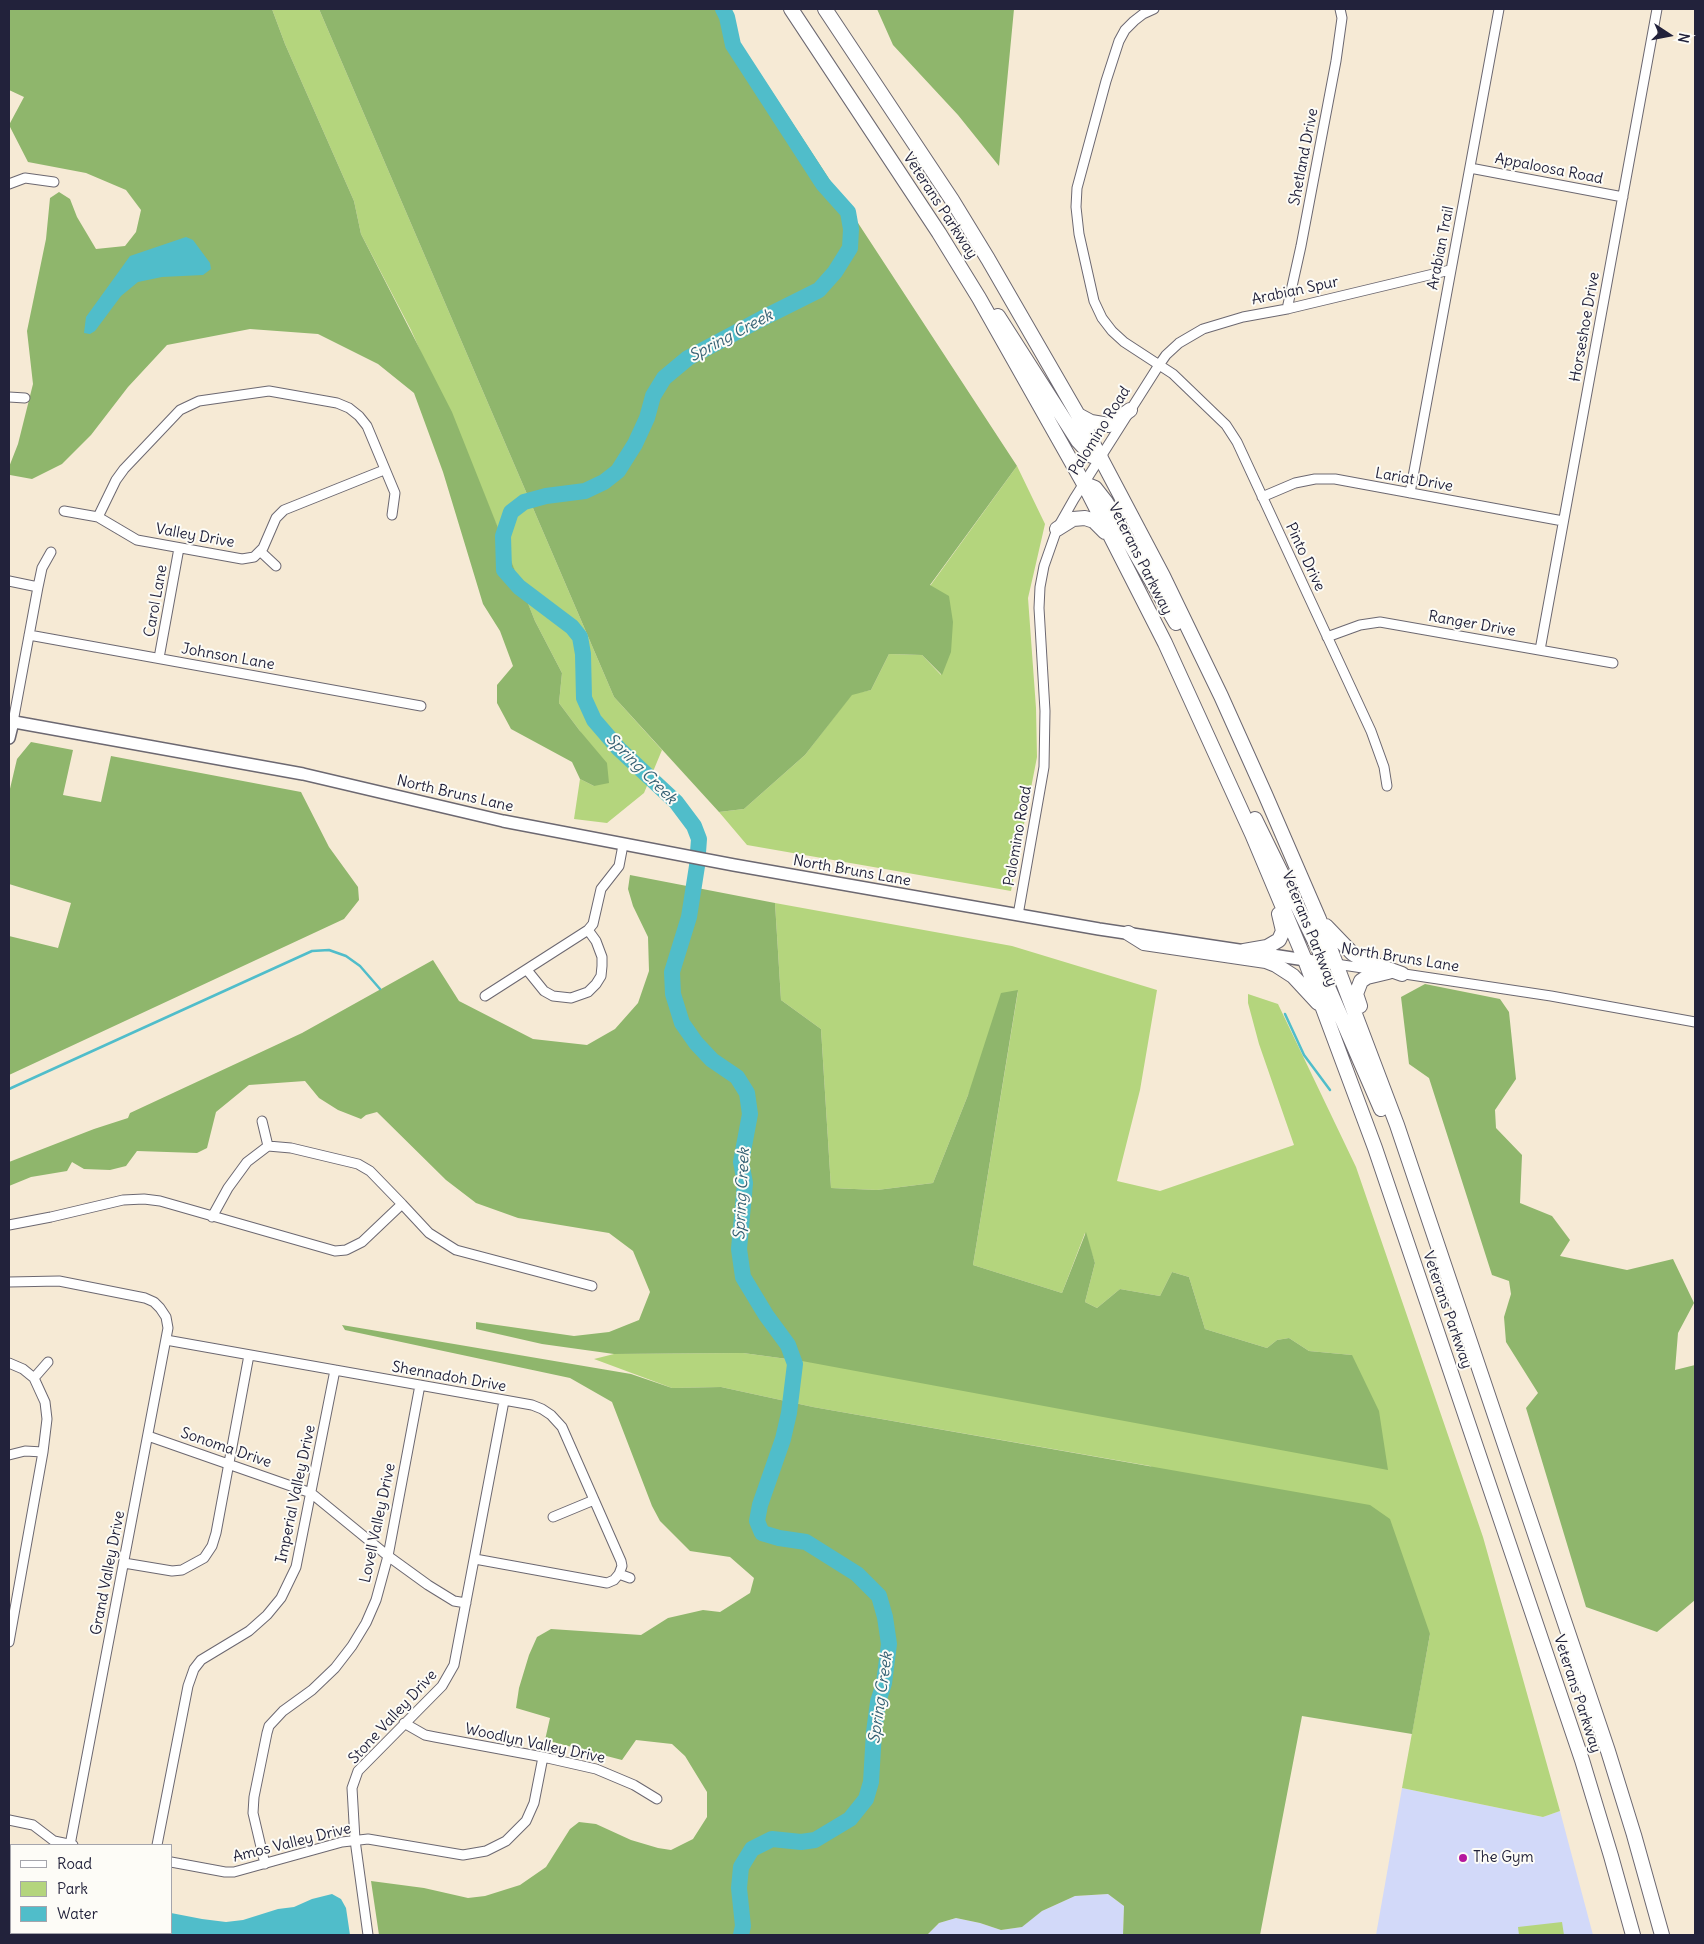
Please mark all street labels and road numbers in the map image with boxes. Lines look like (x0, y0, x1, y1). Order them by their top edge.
street label: Shetland Drive (1286, 107, 1322, 207)
street label: Veterans Parkway (899, 149, 981, 263)
street label: Appaloosa Road (1493, 150, 1605, 188)
street label: Arabian Trail (1424, 205, 1458, 291)
street label: Horseshoe Drive (1566, 271, 1604, 383)
street label: Arabian Spur (1250, 273, 1340, 309)
street label: Palomino Road (1066, 383, 1134, 479)
street label: Lariat Drive (1374, 464, 1454, 496)
street label: Veterans Parkway (1104, 500, 1176, 618)
street label: Valley Drive (154, 520, 236, 552)
street label: Pinto Drive (1281, 520, 1329, 594)
street label: Carol Lane (141, 563, 171, 639)
street label: Ranger Drive (1427, 607, 1517, 641)
street label: Johnson Lane (180, 640, 276, 674)
street label: North Bruns Lane (395, 772, 515, 816)
street label: Palomino Road (1000, 785, 1036, 887)
street label: North Bruns Lane (792, 852, 912, 890)
street label: Veterans Parkway (1278, 868, 1340, 990)
street label: North Bruns Lane (1340, 940, 1460, 976)
street label: Veterans Parkway (1418, 1249, 1476, 1371)
street label: Shennadoh Drive (390, 1358, 508, 1396)
street label: Imperial Valley Drive (273, 1423, 319, 1565)
street label: Sonoma Drive (178, 1424, 274, 1472)
street label: Lovell Valley Drive (357, 1462, 399, 1584)
street label: Grand Valley Drive (87, 1509, 129, 1637)
street label: Veterans Parkway (1549, 1633, 1605, 1755)
street label: Stone Valley Drive (345, 1666, 441, 1768)
street label: Woodlyn Valley Drive (463, 1720, 607, 1768)
street label: Amos Valley Drive (231, 1820, 353, 1866)

